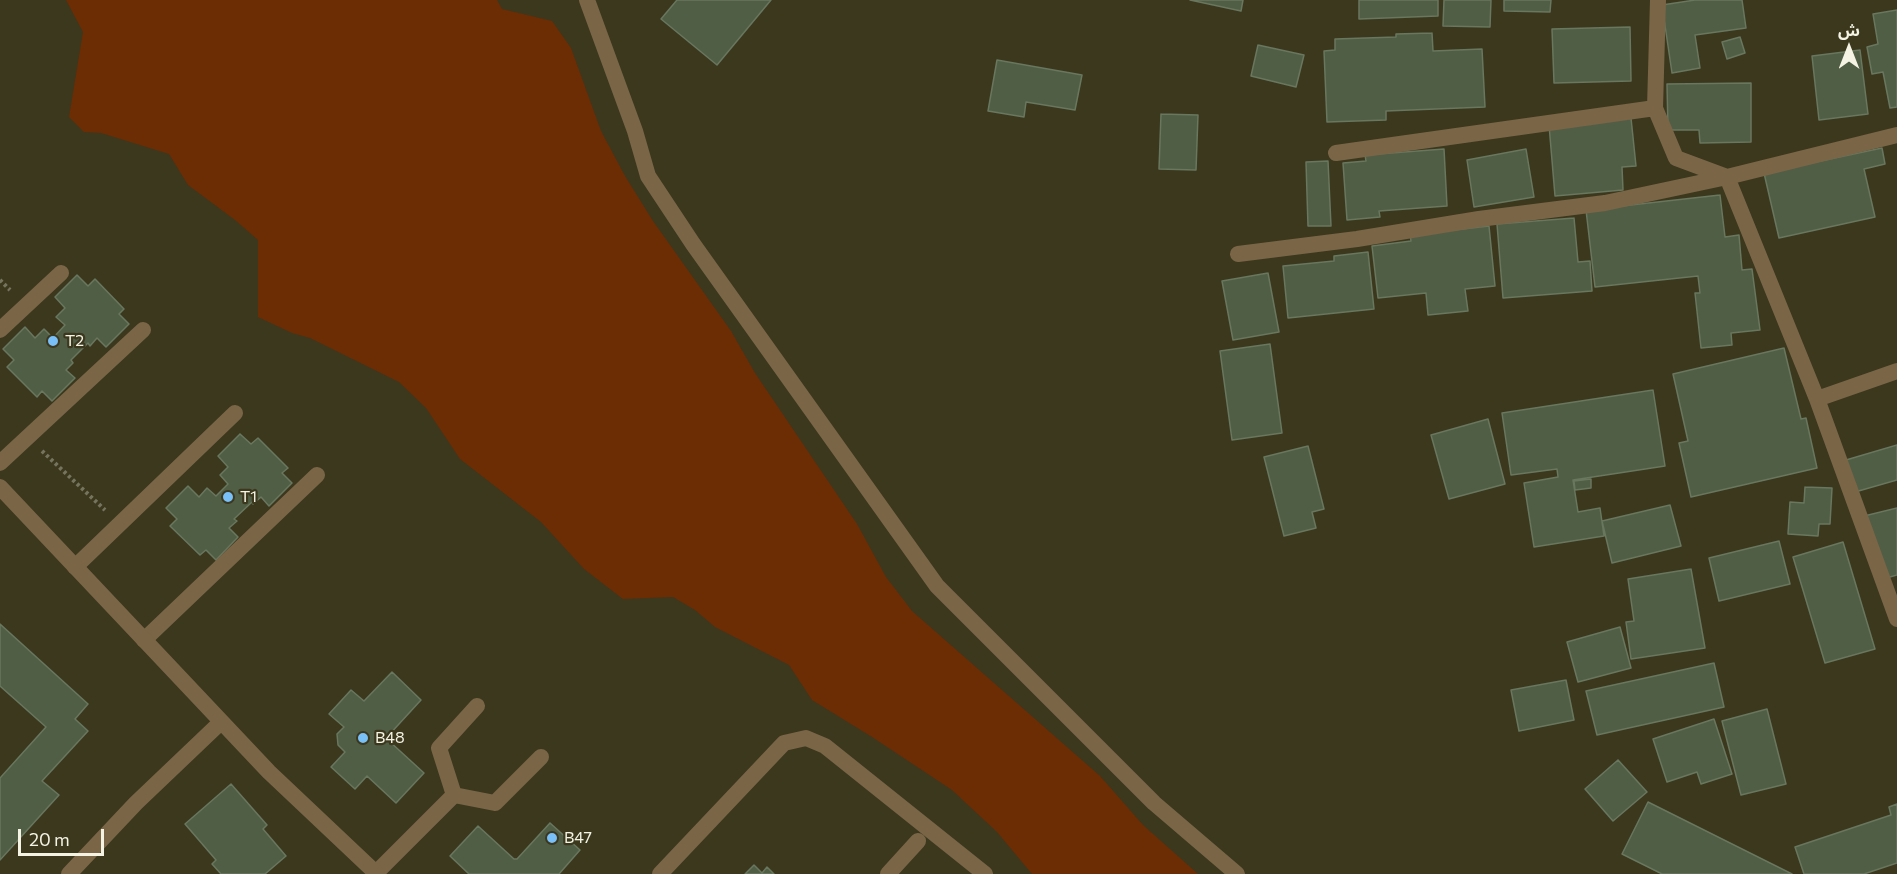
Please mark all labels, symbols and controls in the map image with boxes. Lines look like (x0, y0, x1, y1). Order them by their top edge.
north arrow (1819, 18, 1879, 78)
text: ش (1838, 20, 1860, 39)
place label: T2 (65, 331, 84, 351)
marker: T2 (46, 334, 60, 348)
place label: T1 (240, 487, 257, 507)
marker: T1 (221, 490, 235, 504)
place label: B48 (375, 728, 405, 748)
marker: B48 (356, 731, 370, 745)
scale bar (21, 817, 106, 855)
text: 20 m (29, 828, 70, 850)
place label: B47 (564, 828, 592, 848)
marker: B47 (545, 831, 559, 845)

